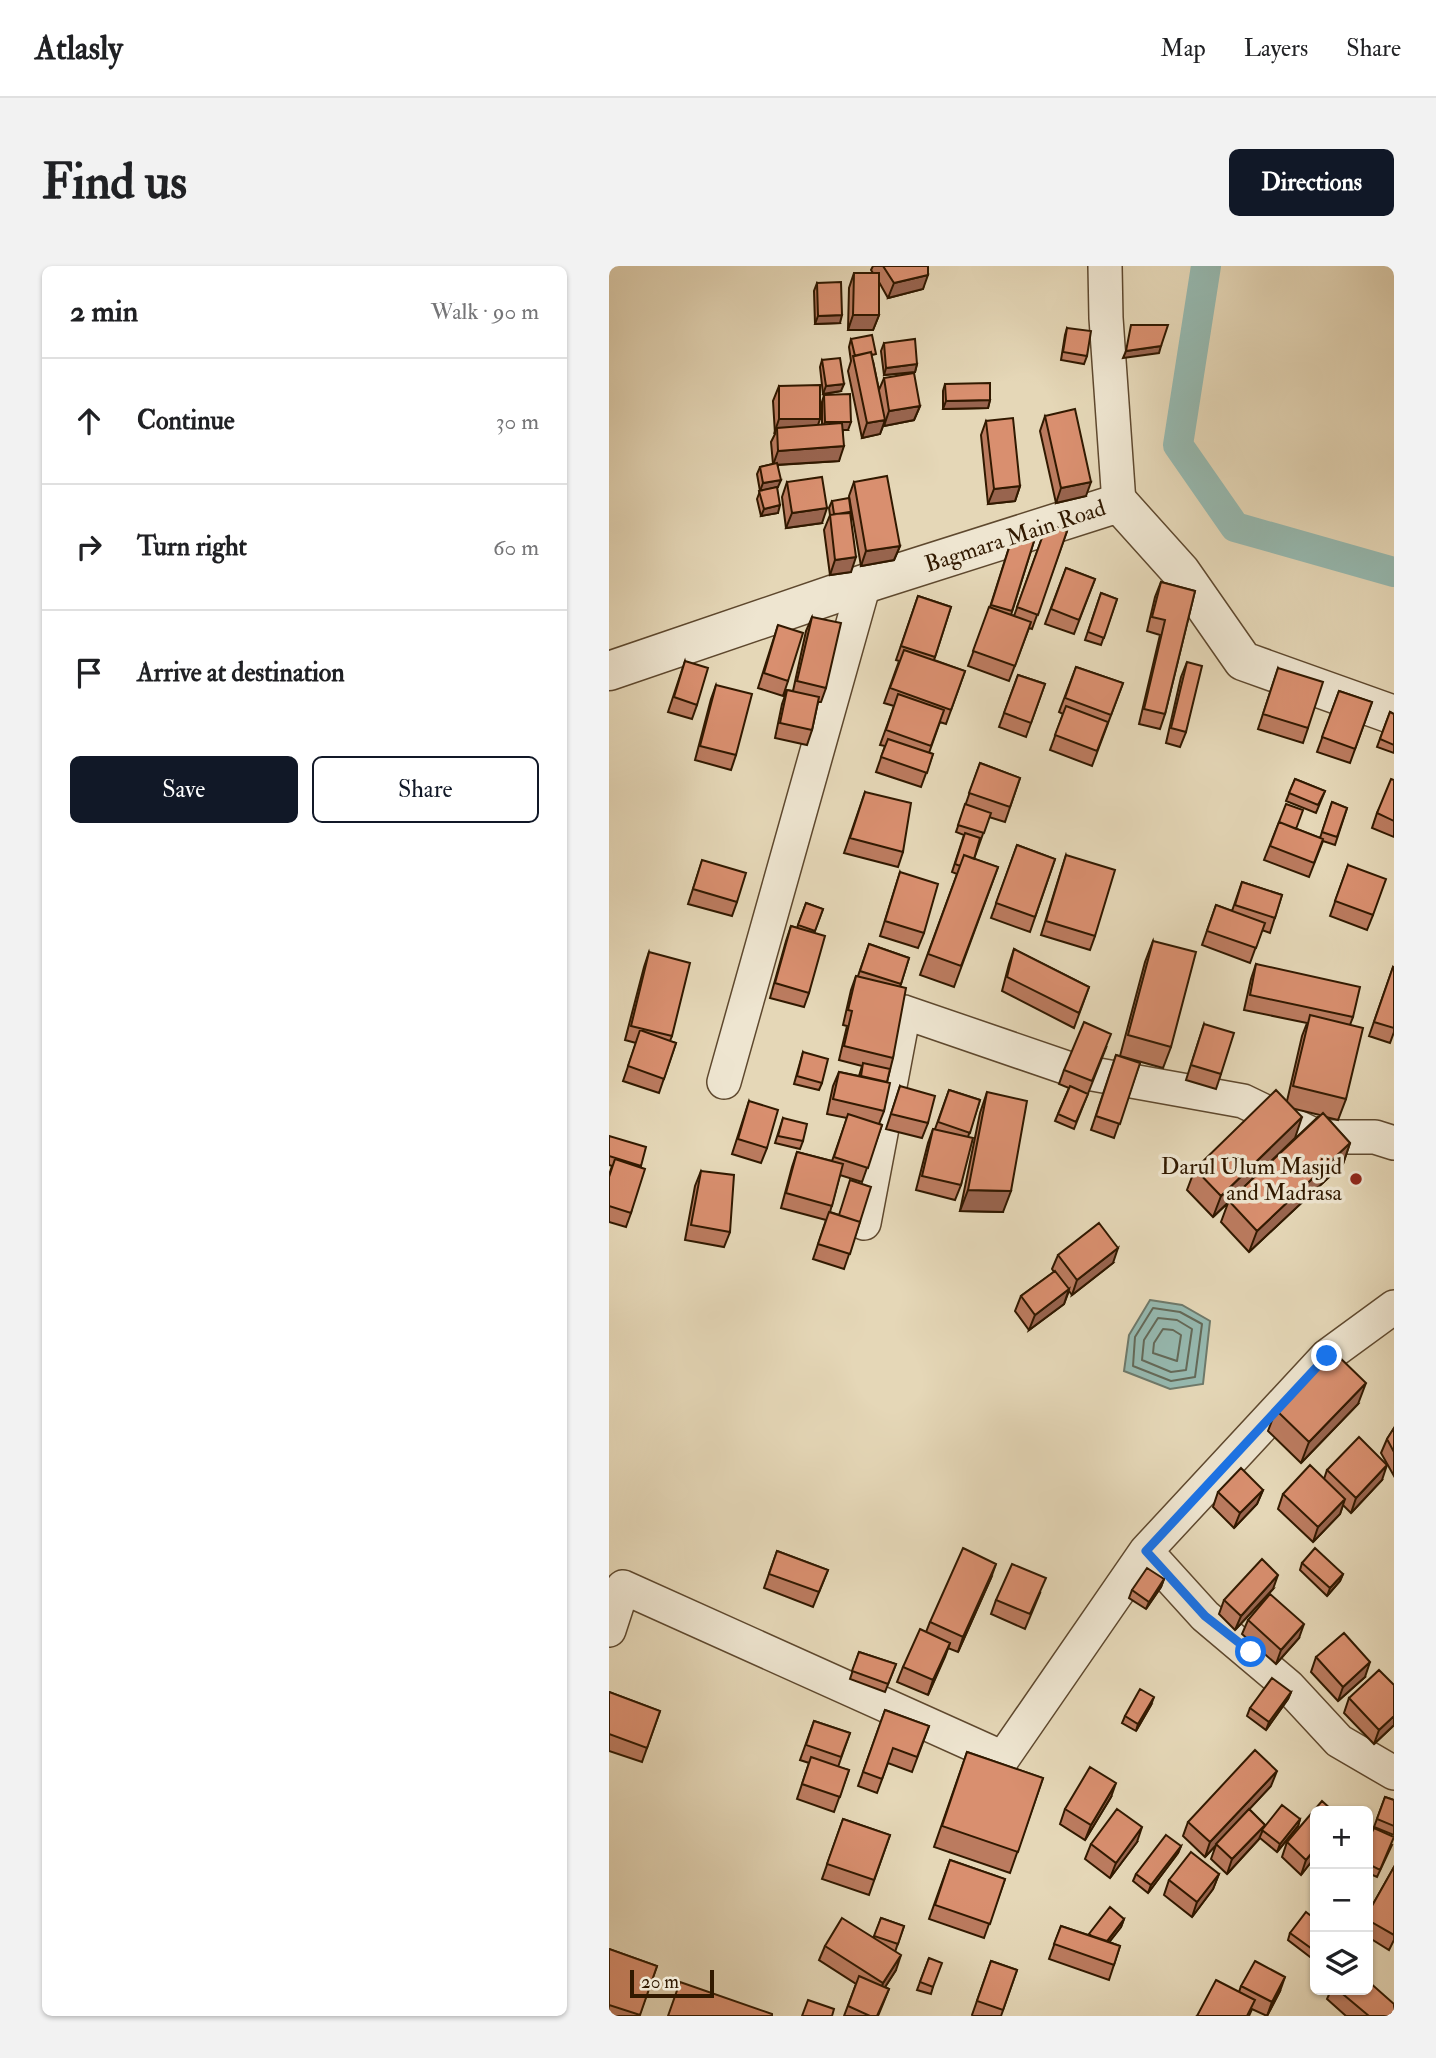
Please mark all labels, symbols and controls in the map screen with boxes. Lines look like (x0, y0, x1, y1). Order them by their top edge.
text: Atlasly (35, 28, 123, 69)
text: Map (1161, 33, 1206, 64)
text: Layers (1244, 33, 1308, 64)
text: Share (1346, 33, 1401, 64)
button: Directions (1229, 149, 1394, 216)
text: Find us (42, 152, 187, 213)
text: 2 min (70, 293, 138, 330)
text: Walk · 90 m (431, 297, 539, 326)
icon: ahead (70, 402, 108, 440)
text: Continue (137, 405, 235, 437)
text: 30 m (496, 407, 539, 436)
street label: Bagmara Main Road (921, 493, 1109, 579)
icon: right (70, 528, 108, 566)
text: Turn right (137, 531, 247, 563)
text: 60 m (493, 533, 539, 562)
icon: arrive (70, 654, 108, 692)
text: Arrive at destination (137, 657, 345, 689)
button: Save (70, 756, 298, 823)
button: Share (312, 756, 539, 823)
place label: Darul Ulum Masjid and Madrasa (1161, 1152, 1343, 1207)
marker: Darul Ulum Masjid and Madrasa (1348, 1171, 1364, 1187)
route end (1311, 1340, 1342, 1371)
route start (1235, 1636, 1266, 1667)
map controls (1310, 1806, 1373, 1995)
button: + (1310, 1806, 1373, 1869)
button: − (1310, 1869, 1373, 1932)
button: layers (1310, 1932, 1373, 1995)
scale bar (630, 1967, 714, 1999)
text: 20 m (641, 1970, 679, 1994)

